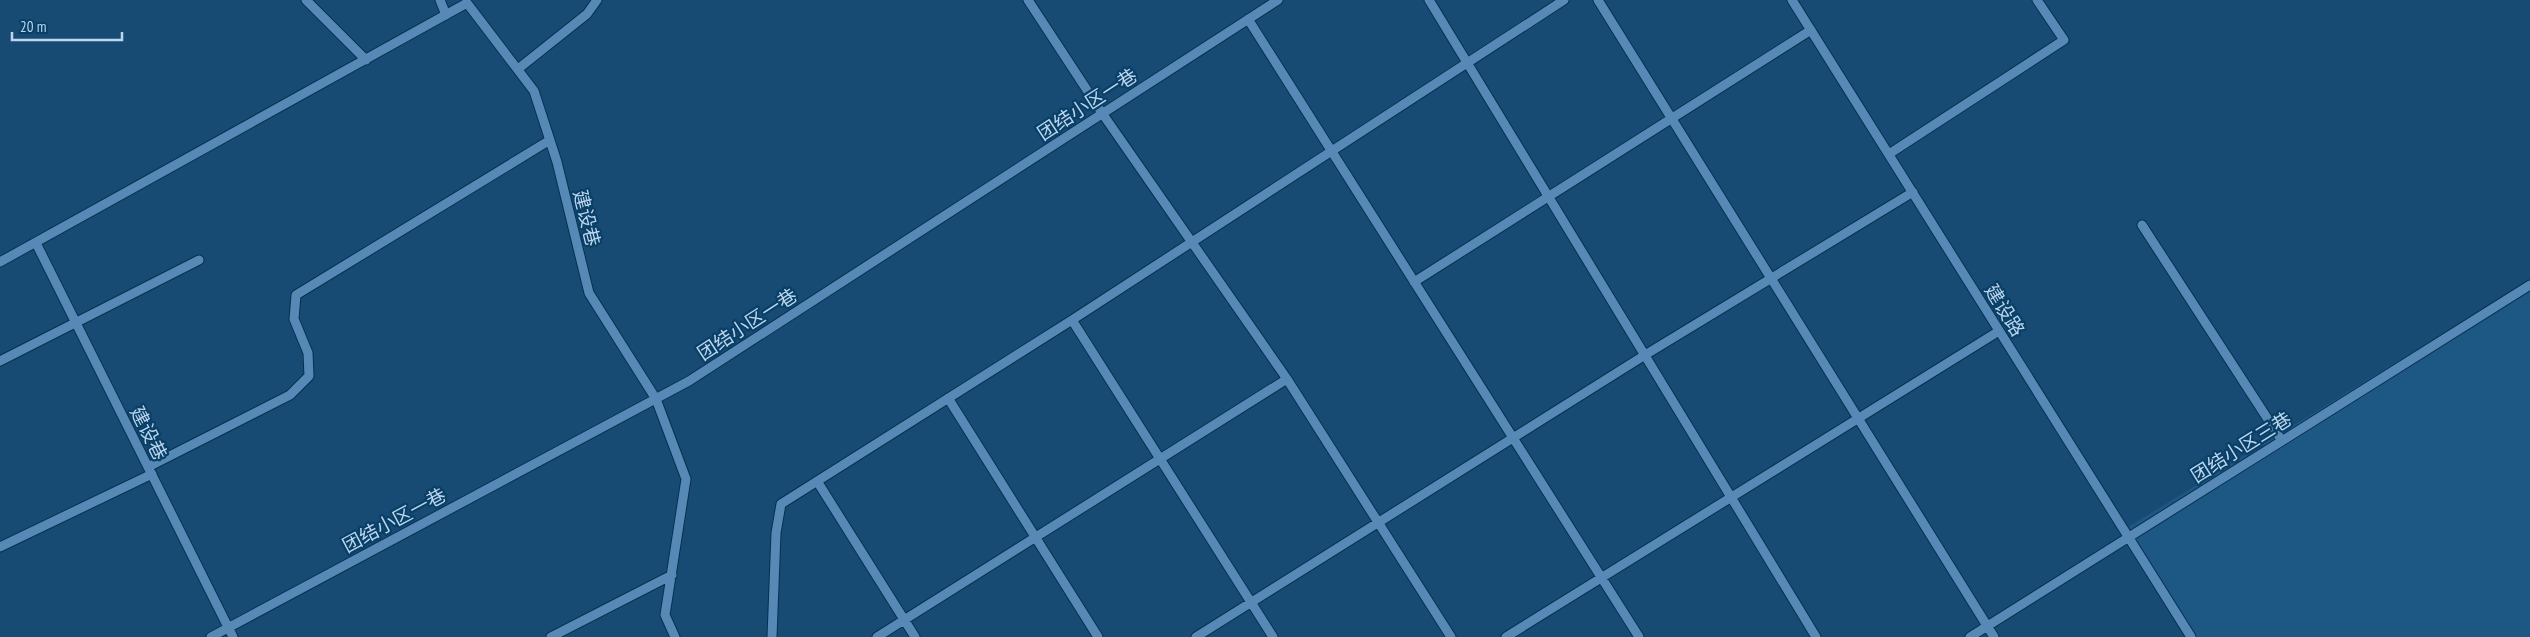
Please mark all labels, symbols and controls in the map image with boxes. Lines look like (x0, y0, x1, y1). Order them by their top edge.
scale bar (12, 10, 122, 42)
text: 20 m (20, 17, 46, 36)
street label: 团结小区一巷 (1033, 63, 1141, 145)
street label: 建设巷 (568, 187, 606, 249)
street label: 建设路 (1980, 279, 2030, 341)
street label: 团结小区一巷 (693, 283, 801, 365)
street label: 建设巷 (125, 402, 173, 464)
street label: 团结小区三巷 (2186, 407, 2296, 487)
street label: 团结小区一巷 (338, 483, 450, 557)

